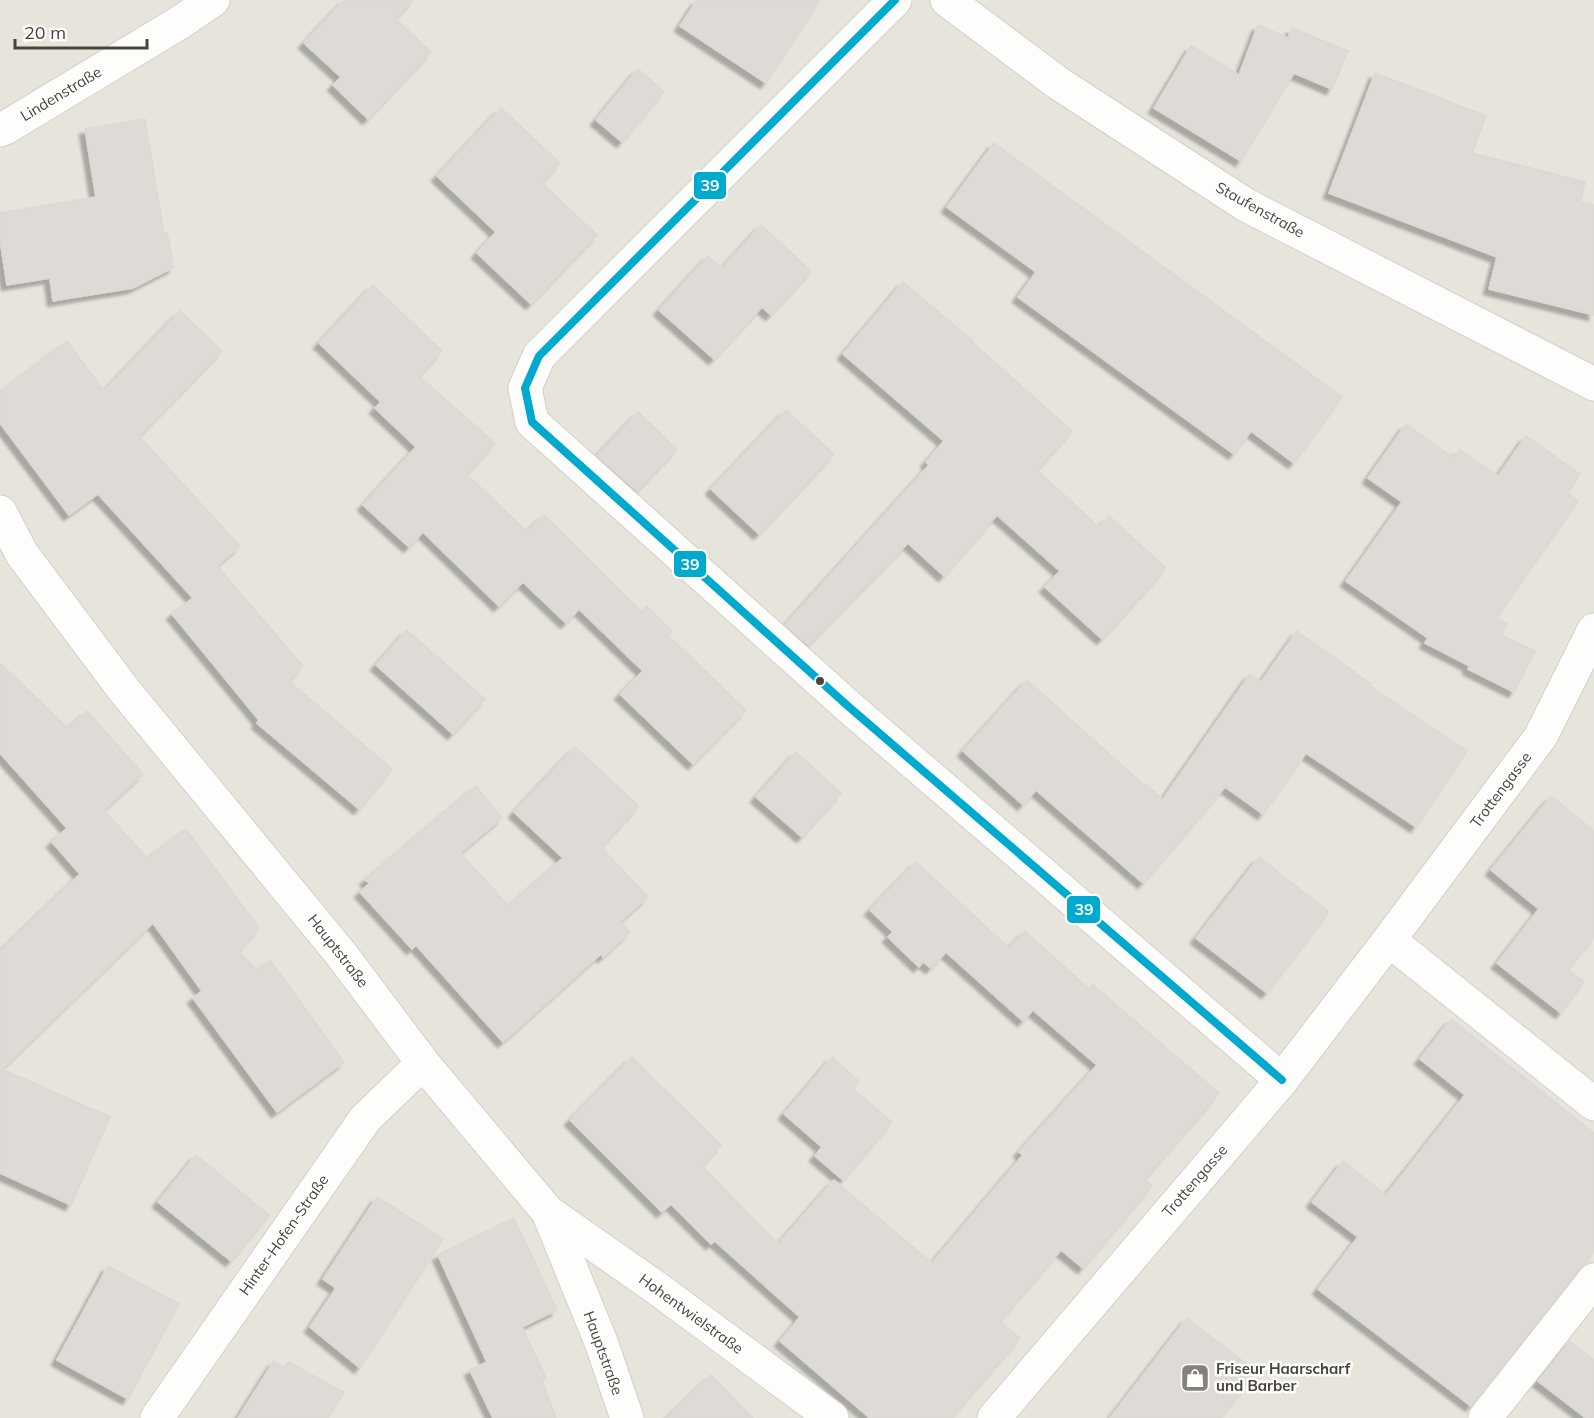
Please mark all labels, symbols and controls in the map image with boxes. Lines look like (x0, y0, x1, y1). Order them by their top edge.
scale bar (15, 12, 147, 50)
text: 20 m (24, 21, 66, 44)
street label: Lindenstraße (17, 62, 105, 125)
line badge: 39 (693, 171, 727, 200)
text: 39 (700, 175, 720, 195)
street label: Staufenstraße (1212, 177, 1308, 242)
line badge: 39 (673, 550, 707, 578)
text: 39 (680, 554, 700, 574)
unlabelled marker (814, 675, 826, 687)
street label: Trottengasse (1466, 748, 1535, 831)
line badge: 39 (1066, 895, 1101, 924)
text: 39 (1074, 899, 1094, 919)
street label: Hauptstraße (304, 910, 373, 991)
street label: Trottengasse (1158, 1140, 1231, 1221)
street label: Hinter-Hofen-Straße (235, 1171, 332, 1299)
street label: Hohentwielstraße (635, 1269, 747, 1358)
street label: Hauptstraße (579, 1308, 627, 1397)
place label: Friseur Haarscharf und Barber (1216, 1359, 1351, 1395)
shop icon: Friseur Haarscharf und Barber (1179, 1362, 1211, 1394)

